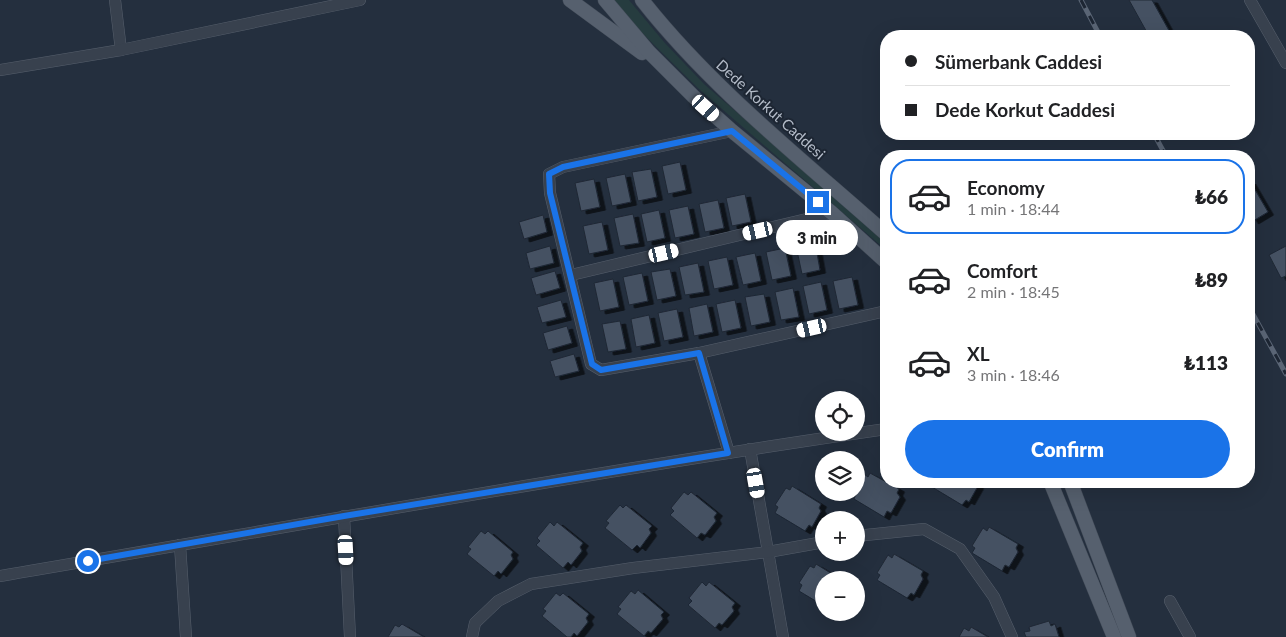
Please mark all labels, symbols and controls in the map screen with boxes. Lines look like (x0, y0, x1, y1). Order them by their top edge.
text: Sümerbank Caddesi (935, 50, 1102, 73)
street label: Dede Korkut Caddesi (713, 55, 829, 163)
car (689, 92, 722, 124)
text: Dede Korkut Caddesi (935, 98, 1115, 121)
icon: car (907, 174, 952, 219)
text: Economy (967, 176, 1045, 199)
text: ₺66 (1195, 185, 1228, 208)
route end (807, 191, 829, 213)
text: 1 min · 18:44 (967, 199, 1060, 218)
car (741, 220, 774, 242)
callout: 3 min (777, 220, 859, 254)
text: 3 min (797, 228, 837, 247)
car (647, 242, 680, 264)
icon: car (907, 257, 952, 302)
text: Comfort (967, 259, 1038, 282)
text: ₺89 (1195, 268, 1228, 291)
text: 2 min · 18:45 (967, 282, 1060, 301)
car (795, 317, 828, 339)
icon: car (907, 340, 952, 385)
text: XL (967, 342, 990, 365)
text: ₺113 (1184, 351, 1228, 374)
text: 3 min · 18:46 (967, 365, 1060, 384)
map controls (815, 391, 865, 621)
button: locate (815, 391, 865, 441)
button: Confirm (905, 420, 1230, 478)
button: layers (815, 451, 865, 501)
car (746, 467, 765, 499)
button: + (815, 511, 865, 561)
car (337, 535, 354, 565)
route start (77, 550, 99, 572)
button: − (815, 571, 865, 621)

